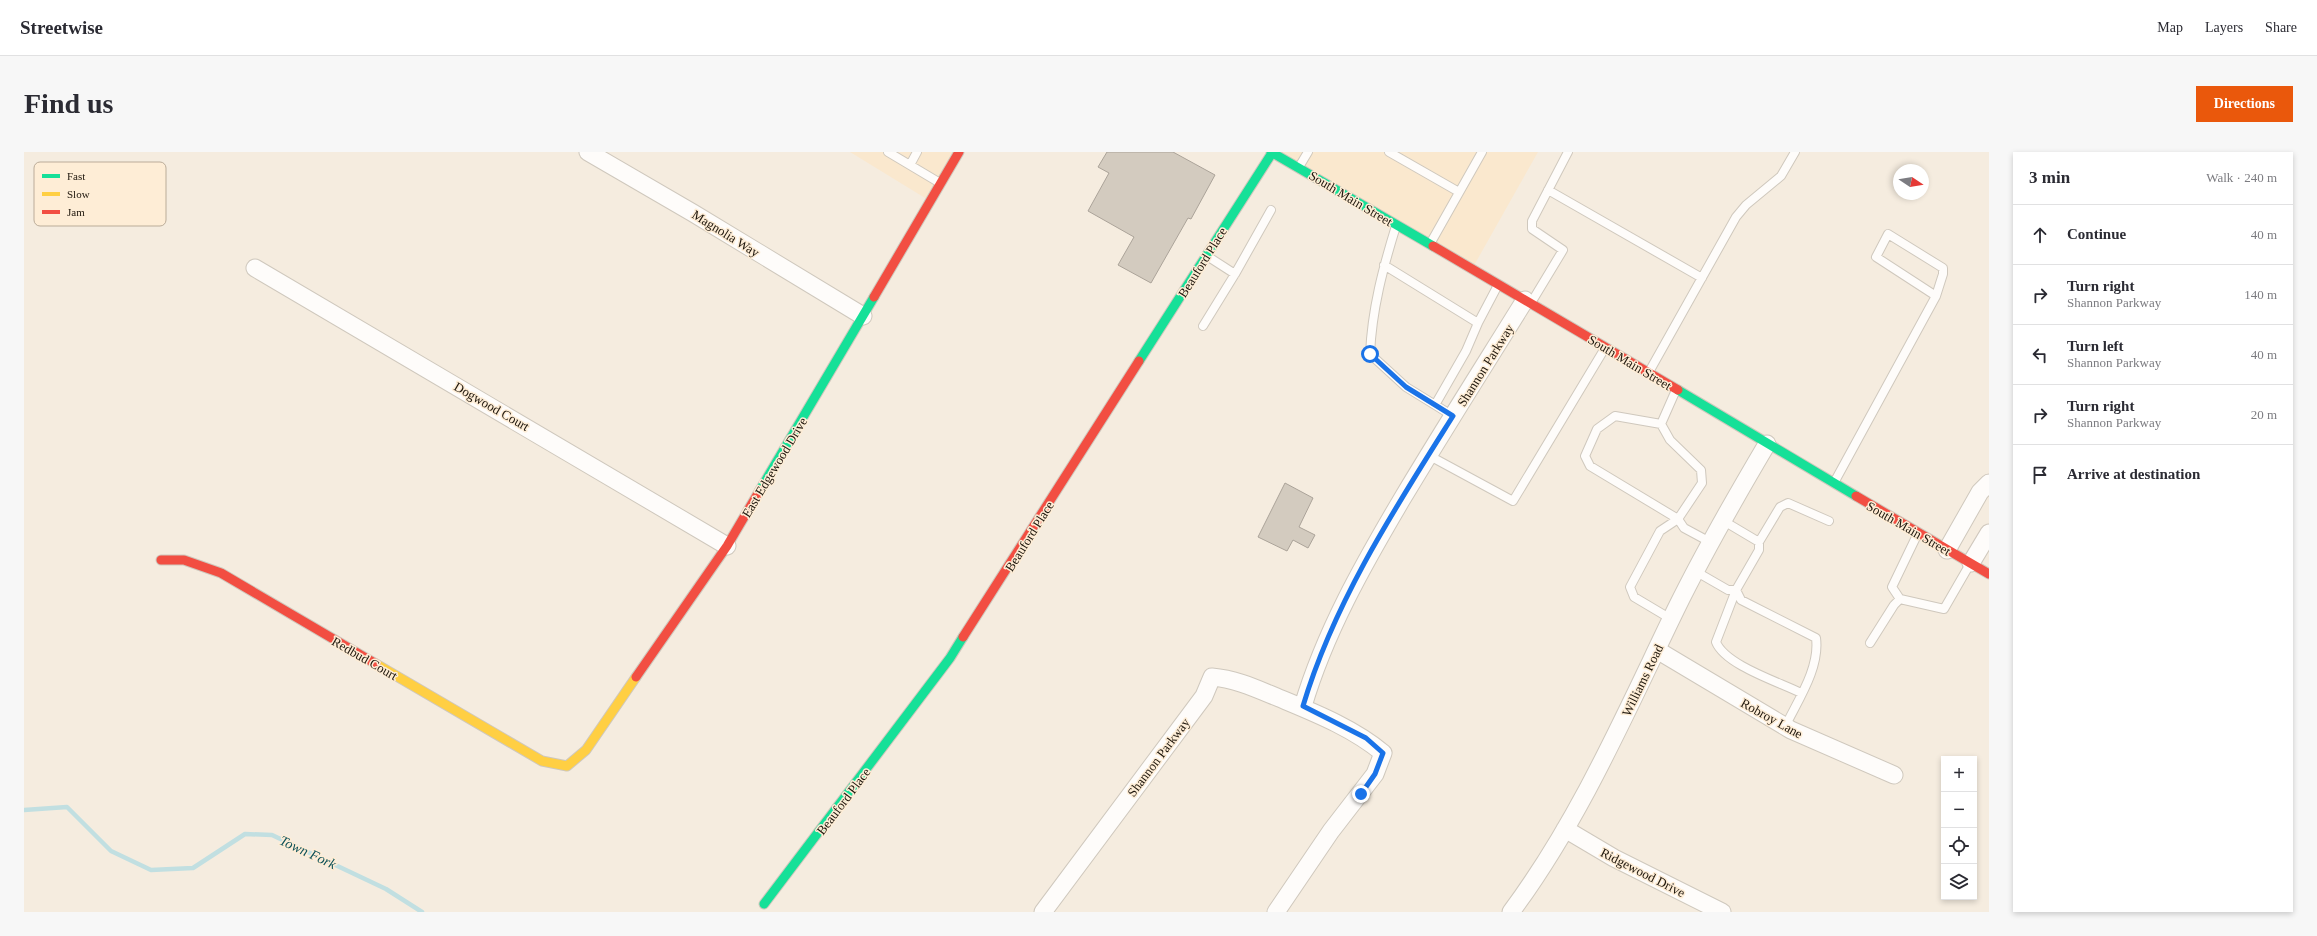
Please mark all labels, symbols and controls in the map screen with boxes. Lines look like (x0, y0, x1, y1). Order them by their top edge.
text: Streetwise (20, 17, 103, 38)
text: Map (2157, 20, 2183, 35)
text: Layers (2205, 20, 2243, 35)
text: Share (2265, 20, 2297, 35)
button: Directions (2196, 86, 2293, 122)
text: Find us (24, 88, 114, 119)
legend (34, 162, 166, 226)
north arrow (1893, 164, 1929, 200)
street label: South Main Street (1306, 168, 1395, 229)
text: 3 min (2029, 168, 2070, 187)
text: Fast (67, 170, 85, 182)
text: Walk · 240 m (2206, 170, 2277, 185)
text: Slow (67, 188, 90, 200)
text: Jam (67, 206, 85, 218)
street label: Magnolia Way (689, 207, 762, 260)
street label: Beauford Place (1175, 224, 1230, 300)
icon: ahead (2029, 224, 2051, 246)
text: Continue (2067, 226, 2126, 242)
text: 40 m (2251, 227, 2277, 242)
text: Turn right (2067, 278, 2134, 294)
icon: right (2029, 284, 2051, 306)
text: 140 m (2244, 287, 2277, 302)
text: Shannon Parkway (2067, 295, 2161, 310)
street label: Shannon Parkway (1454, 321, 1517, 409)
street label: South Main Street (1585, 332, 1674, 393)
text: Turn left (2067, 338, 2124, 354)
icon: left (2029, 344, 2051, 366)
route start (1361, 345, 1379, 363)
text: 40 m (2251, 347, 2277, 362)
text: Shannon Parkway (2067, 355, 2161, 370)
street label: Dogwood Court (452, 379, 532, 434)
text: Turn right (2067, 398, 2134, 414)
icon: right (2029, 404, 2051, 426)
text: 20 m (2251, 407, 2277, 422)
street label: East Edgewood Drive (739, 414, 810, 520)
text: Shannon Parkway (2067, 415, 2161, 430)
icon: arrive (2029, 464, 2051, 486)
text: Arrive at destination (2067, 466, 2200, 482)
street label: Beauford Place (1002, 498, 1057, 574)
street label: South Main Street (1864, 498, 1954, 559)
street label: Redbud Court (329, 634, 401, 683)
street label: Williams Road (1619, 642, 1666, 718)
street label: Robroy Lane (1738, 695, 1805, 742)
street label: Shannon Parkway (1124, 715, 1193, 799)
map controls (1941, 756, 1977, 900)
button: + (1941, 756, 1977, 792)
street label: Beauford Place (813, 765, 874, 838)
route end (1352, 785, 1370, 803)
button: − (1941, 792, 1977, 828)
button: locate (1941, 828, 1977, 864)
water label: Town Fork (277, 833, 339, 872)
street label: Ridgewood Drive (1598, 845, 1688, 900)
button: layers (1941, 864, 1977, 900)

